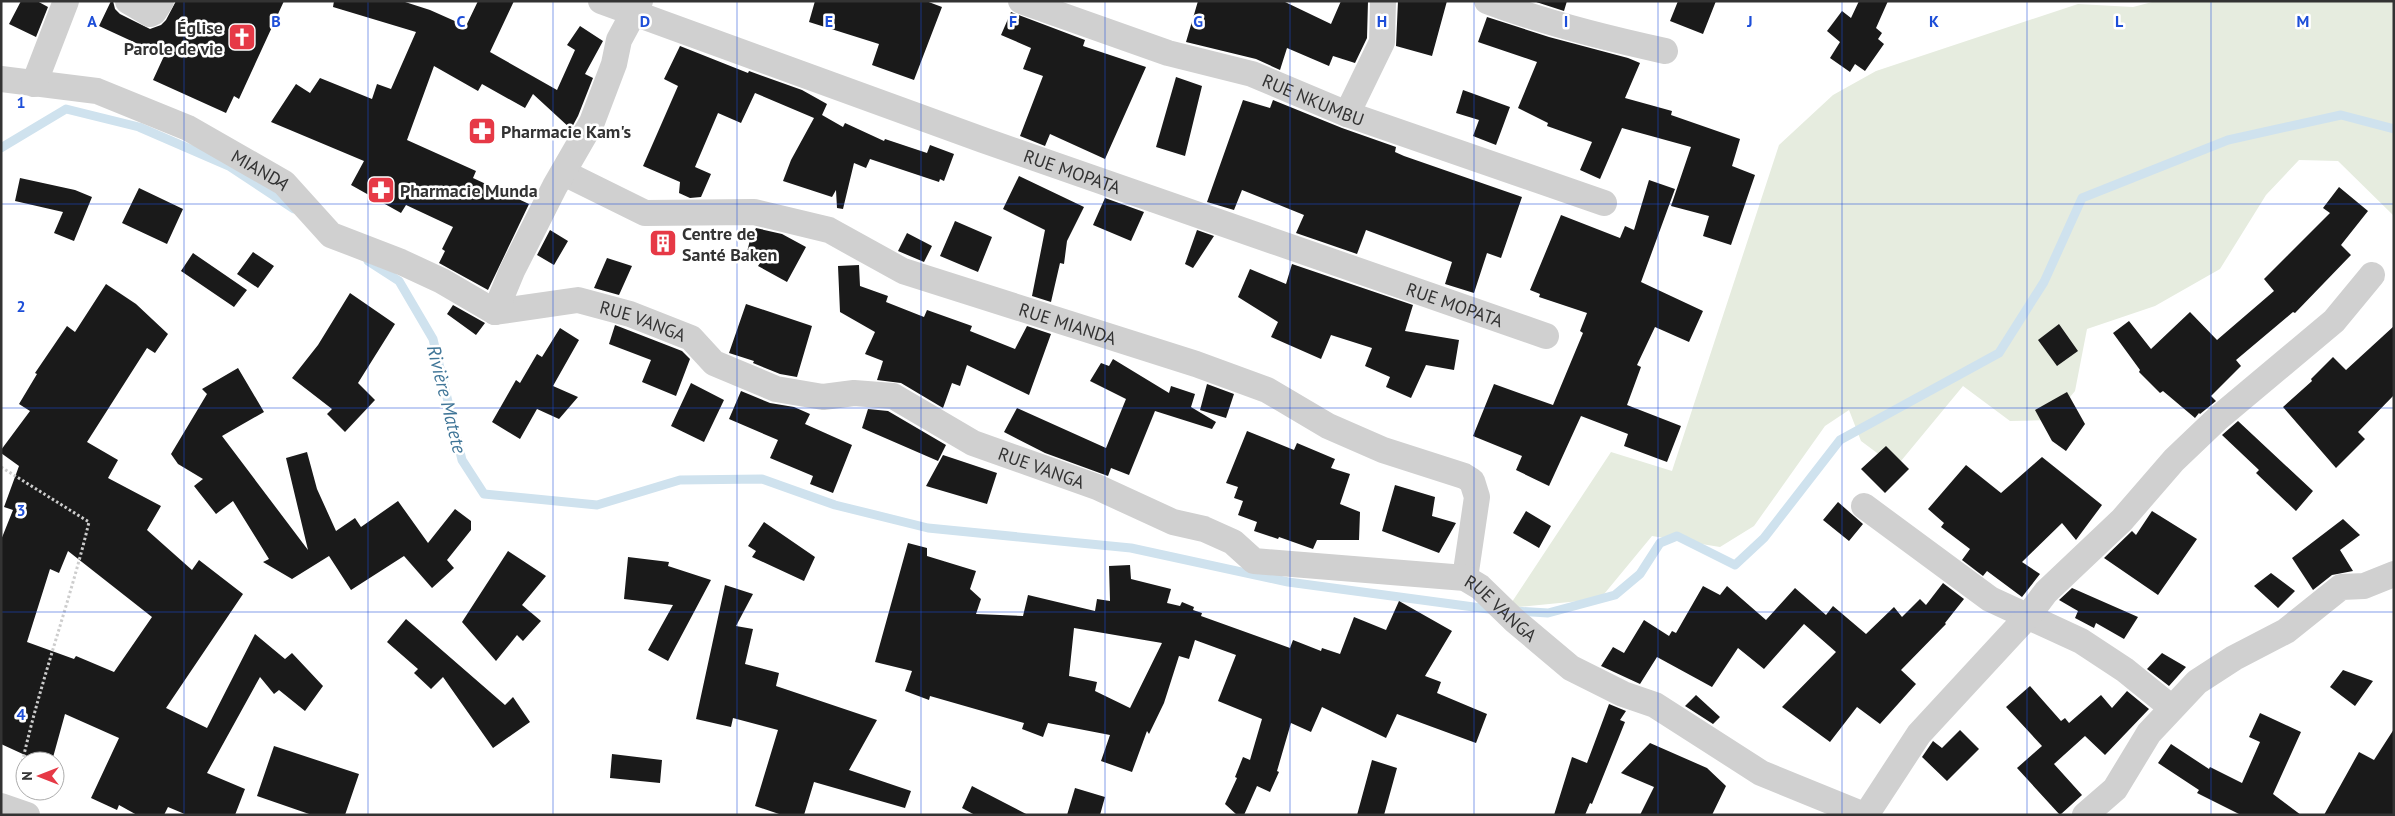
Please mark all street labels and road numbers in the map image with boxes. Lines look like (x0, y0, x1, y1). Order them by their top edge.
street label: RUE NKUMBU (1259, 68, 1367, 131)
street label: MIANDA (227, 144, 296, 195)
street label: RUE MOPATA (1021, 144, 1124, 199)
street label: RUE MOPATA (1403, 277, 1507, 332)
street label: RUE VANGA (597, 295, 690, 347)
street label: RUE MIANDA (1016, 297, 1120, 350)
street label: RUE VANGA (995, 441, 1088, 493)
street label: RUE VANGA (1461, 569, 1542, 647)

